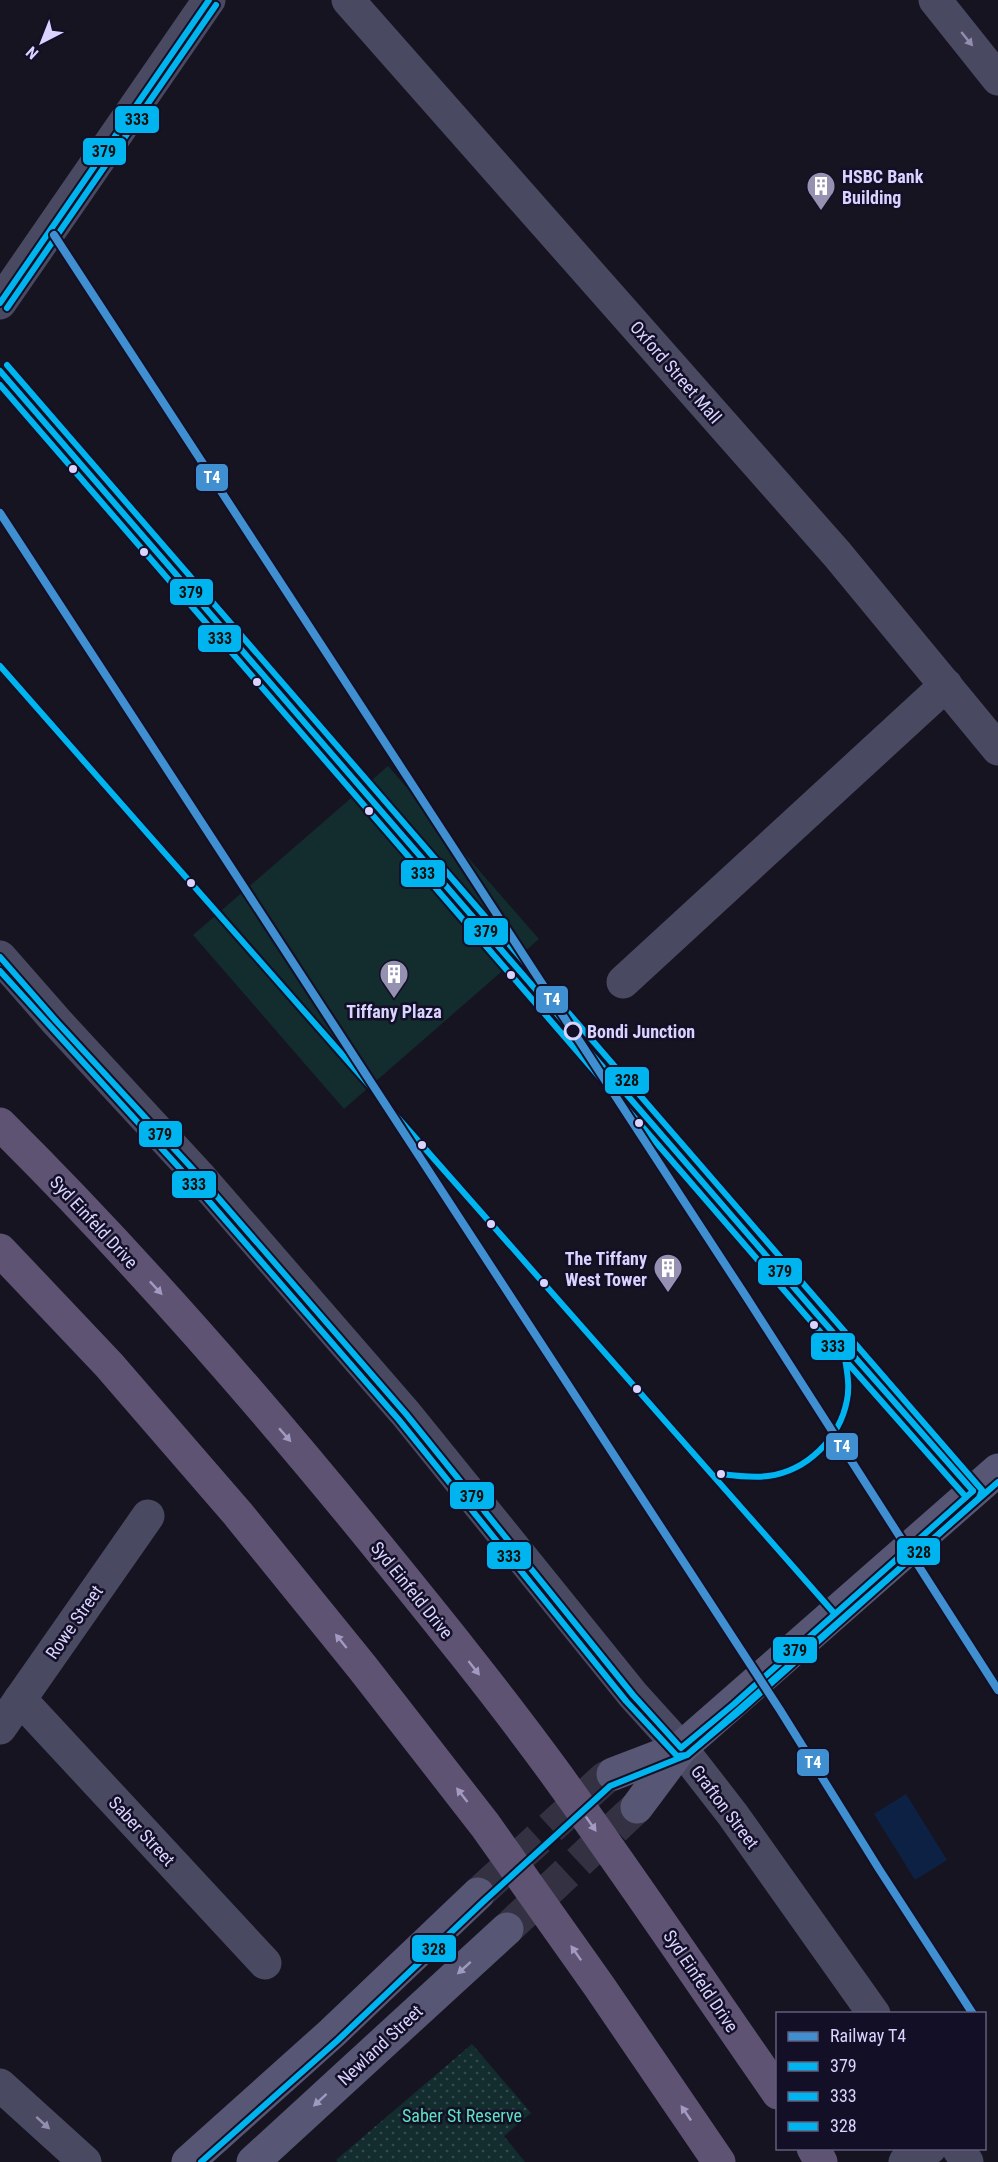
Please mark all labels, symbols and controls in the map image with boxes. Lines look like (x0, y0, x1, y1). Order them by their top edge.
north arrow (12, 12, 72, 72)
one-way arrow (960, 31, 973, 47)
text: N (22, 42, 42, 63)
line badge: 333 (114, 105, 160, 134)
text: 333 (125, 110, 149, 129)
line badge: 379 (82, 137, 127, 166)
text: 379 (92, 142, 116, 161)
place label: HSBC Bank Building (842, 166, 924, 208)
building icon: HSBC Bank Building (805, 170, 837, 212)
street label: Oxford Street Mall (626, 317, 726, 427)
unlabelled marker (67, 463, 79, 475)
line badge: T4 (195, 463, 229, 492)
text: T4 (204, 468, 220, 487)
unlabelled marker (138, 546, 150, 558)
line badge: 379 (169, 578, 214, 606)
text: 379 (179, 583, 203, 602)
line badge: 333 (197, 624, 242, 653)
text: 333 (208, 629, 232, 648)
unlabelled marker (251, 676, 263, 688)
unlabelled marker (363, 805, 375, 817)
line badge: 333 (400, 859, 446, 888)
text: 333 (411, 864, 435, 883)
unlabelled marker (185, 877, 197, 889)
line badge: 379 (463, 917, 509, 946)
text: 379 (474, 922, 498, 941)
building icon: Tiffany Plaza (378, 958, 410, 1000)
unlabelled marker (505, 969, 517, 981)
line badge: T4 (535, 985, 569, 1014)
text: T4 (544, 990, 560, 1009)
place label: Tiffany Plaza (346, 1001, 442, 1022)
place label: Bondi Junction (587, 1021, 695, 1042)
marker: Bondi Junction (564, 1022, 582, 1040)
line badge: 328 (604, 1066, 650, 1095)
text: 328 (615, 1071, 639, 1090)
unlabelled marker (633, 1117, 645, 1129)
line badge: 379 (138, 1120, 183, 1148)
text: 379 (148, 1125, 172, 1144)
unlabelled marker (416, 1139, 428, 1151)
line badge: 333 (171, 1170, 217, 1199)
street label: Syd Einfeld Drive (46, 1171, 142, 1273)
text: 333 (182, 1175, 206, 1194)
unlabelled marker (485, 1218, 497, 1230)
place label: The Tiffany West Tower (565, 1248, 647, 1290)
building icon: The Tiffany West Tower (652, 1252, 684, 1294)
line badge: 379 (757, 1257, 803, 1286)
text: 379 (768, 1262, 792, 1281)
unlabelled marker (538, 1277, 550, 1289)
one-way arrow (149, 1281, 163, 1296)
unlabelled marker (808, 1319, 820, 1331)
line badge: 333 (810, 1332, 856, 1361)
text: 333 (821, 1337, 845, 1356)
unlabelled marker (631, 1383, 643, 1395)
one-way arrow (278, 1427, 292, 1442)
line badge: T4 (825, 1432, 859, 1461)
text: T4 (834, 1437, 850, 1456)
unlabelled marker (715, 1468, 727, 1480)
line badge: 379 (449, 1481, 495, 1510)
text: 379 (460, 1487, 484, 1506)
street label: Syd Einfeld Drive (367, 1537, 457, 1643)
line badge: 328 (896, 1537, 941, 1566)
line badge: 333 (486, 1541, 532, 1570)
text: 328 (907, 1543, 931, 1562)
text: 333 (497, 1547, 521, 1566)
street label: Rowe Street (41, 1581, 107, 1663)
one-way arrow (335, 1633, 348, 1649)
line badge: 379 (772, 1636, 818, 1664)
text: 379 (783, 1641, 807, 1660)
one-way arrow (468, 1659, 480, 1675)
line badge: T4 (796, 1748, 830, 1777)
text: T4 (805, 1753, 821, 1772)
street label: Grafton Street (687, 1761, 763, 1853)
one-way arrow (456, 1787, 468, 1802)
street label: Saber Street (105, 1792, 179, 1870)
one-way arrow (585, 1815, 597, 1831)
street label: Syd Einfeld Drive (659, 1926, 743, 2036)
line badge: 328 (411, 1934, 457, 1963)
text: 328 (422, 1940, 446, 1959)
one-way arrow (570, 1945, 582, 1961)
one-way arrow (457, 1961, 472, 1974)
street label: Newland Street (333, 2000, 427, 2090)
legend (776, 2012, 986, 2150)
text: Railway T4 (830, 2025, 906, 2046)
text: 379 (830, 2055, 857, 2076)
text: 333 (830, 2085, 857, 2106)
one-way arrow (313, 2093, 328, 2107)
park label: Saber St Reserve (402, 2105, 522, 2126)
one-way arrow (680, 2106, 692, 2122)
text: 328 (830, 2115, 857, 2136)
one-way arrow (35, 2116, 50, 2129)

